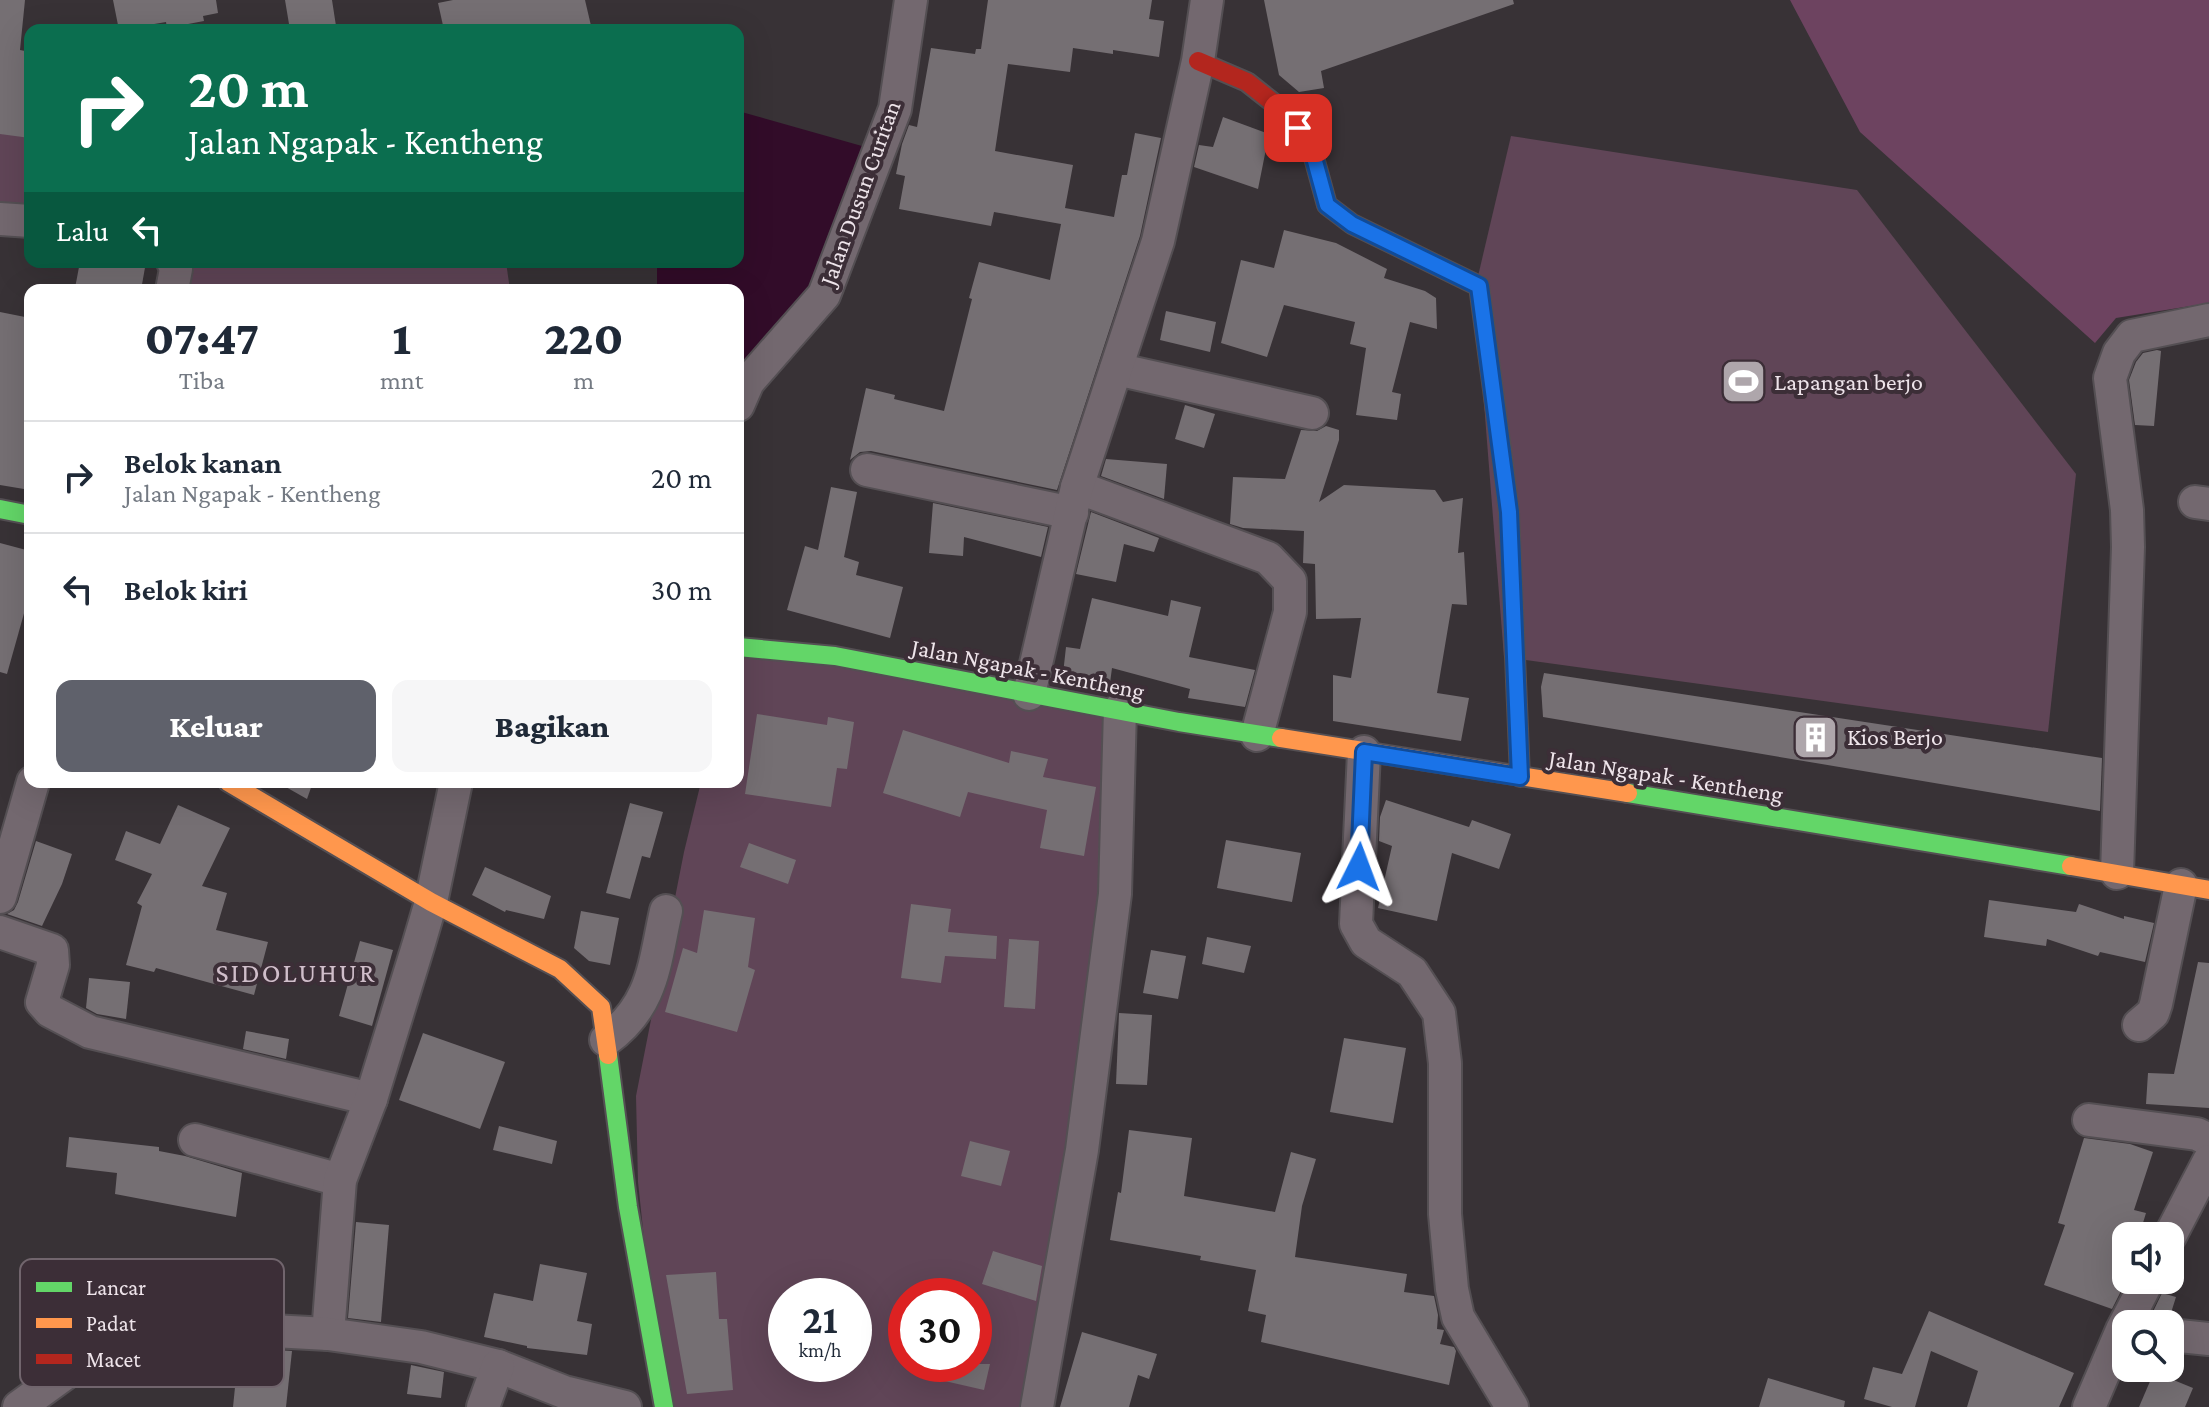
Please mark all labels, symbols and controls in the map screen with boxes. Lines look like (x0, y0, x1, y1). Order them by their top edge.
icon: right (56, 56, 160, 160)
text: 20 m (188, 57, 309, 119)
pin (1264, 94, 1332, 162)
street label: Jalan Dusun Curitan (813, 97, 906, 291)
icon: arrive (1276, 106, 1320, 150)
text: Jalan Ngapak - Kentheng (188, 122, 543, 162)
icon: left (125, 208, 169, 252)
text: Lalu (56, 214, 109, 247)
text: 07:47 (145, 311, 259, 364)
text: 1 (392, 311, 411, 364)
text: 220 (544, 311, 623, 364)
sports icon: Lapangan berjo (1719, 358, 1767, 406)
text: Tiba (179, 366, 225, 395)
text: mnt (380, 366, 423, 395)
text: m (573, 366, 594, 395)
place label: Lapangan berjo (1774, 368, 1923, 395)
text: Belok kanan (124, 446, 282, 479)
icon: right (56, 455, 100, 499)
text: 20 m (651, 461, 712, 494)
text: Jalan Ngapak - Kentheng (124, 479, 381, 508)
icon: left (56, 567, 100, 611)
text: Belok kiri (124, 573, 248, 606)
text: 30 m (651, 573, 712, 606)
street label: Jalan Ngapak - Kentheng (907, 632, 1147, 704)
button: Keluar (56, 680, 376, 772)
button: Bagikan (392, 680, 712, 772)
building icon: Kios Berjo (1792, 713, 1840, 761)
place label: Kios Berjo (1847, 723, 1943, 750)
street label: Jalan Ngapak - Kentheng (1545, 743, 1786, 807)
position arrow (1317, 825, 1401, 909)
district label: SIDOLUHUR (215, 957, 377, 988)
map controls (2112, 1222, 2184, 1382)
button: sound (2112, 1222, 2184, 1294)
legend (20, 1259, 284, 1387)
text: Lancar (86, 1275, 146, 1300)
speed limit sign: 30 (888, 1278, 992, 1382)
text: 21 (802, 1297, 838, 1342)
button: search (2112, 1310, 2184, 1382)
text: Padat (86, 1311, 137, 1336)
text: km/h (798, 1339, 842, 1361)
text: Macet (86, 1347, 141, 1372)

